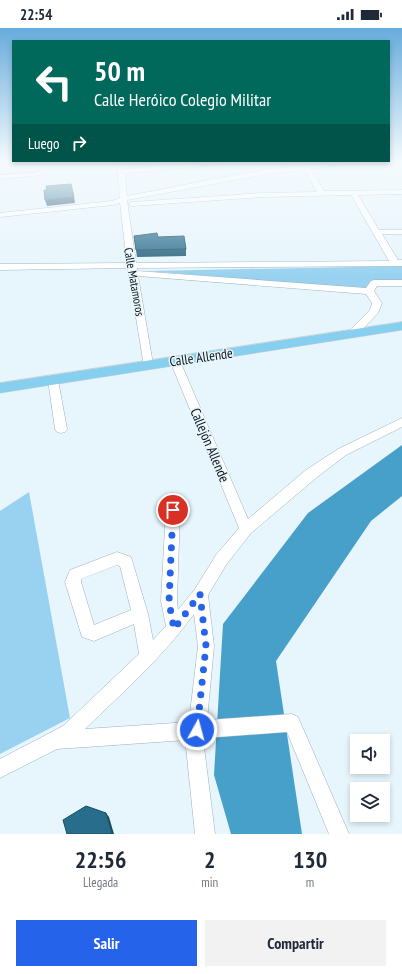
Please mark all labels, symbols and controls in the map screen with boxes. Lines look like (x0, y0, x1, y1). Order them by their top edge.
text: 22:54 (20, 5, 52, 24)
text: 50 m (94, 52, 145, 89)
icon: left (28, 56, 80, 108)
text: Calle Heróico Colegio Militar (94, 88, 271, 111)
icon: right (68, 132, 90, 154)
text: Luego (28, 134, 60, 153)
street label: Calle Matamoros (121, 246, 148, 317)
street label: Calle Allende (168, 344, 234, 370)
street label: Callejón Allende (186, 405, 234, 485)
pin (156, 493, 190, 527)
icon: arrive (162, 499, 184, 521)
position arrow (176, 709, 218, 751)
map controls (350, 734, 390, 822)
button: sound (350, 734, 390, 774)
button: layers (350, 782, 390, 822)
text: 22:56 (75, 844, 127, 875)
text: 2 (204, 844, 215, 875)
text: 130 (293, 844, 327, 875)
text: Llegada (83, 874, 118, 891)
text: min (201, 874, 218, 891)
text: m (306, 874, 314, 891)
button: Salir (16, 920, 197, 966)
button: Compartir (205, 920, 386, 966)

